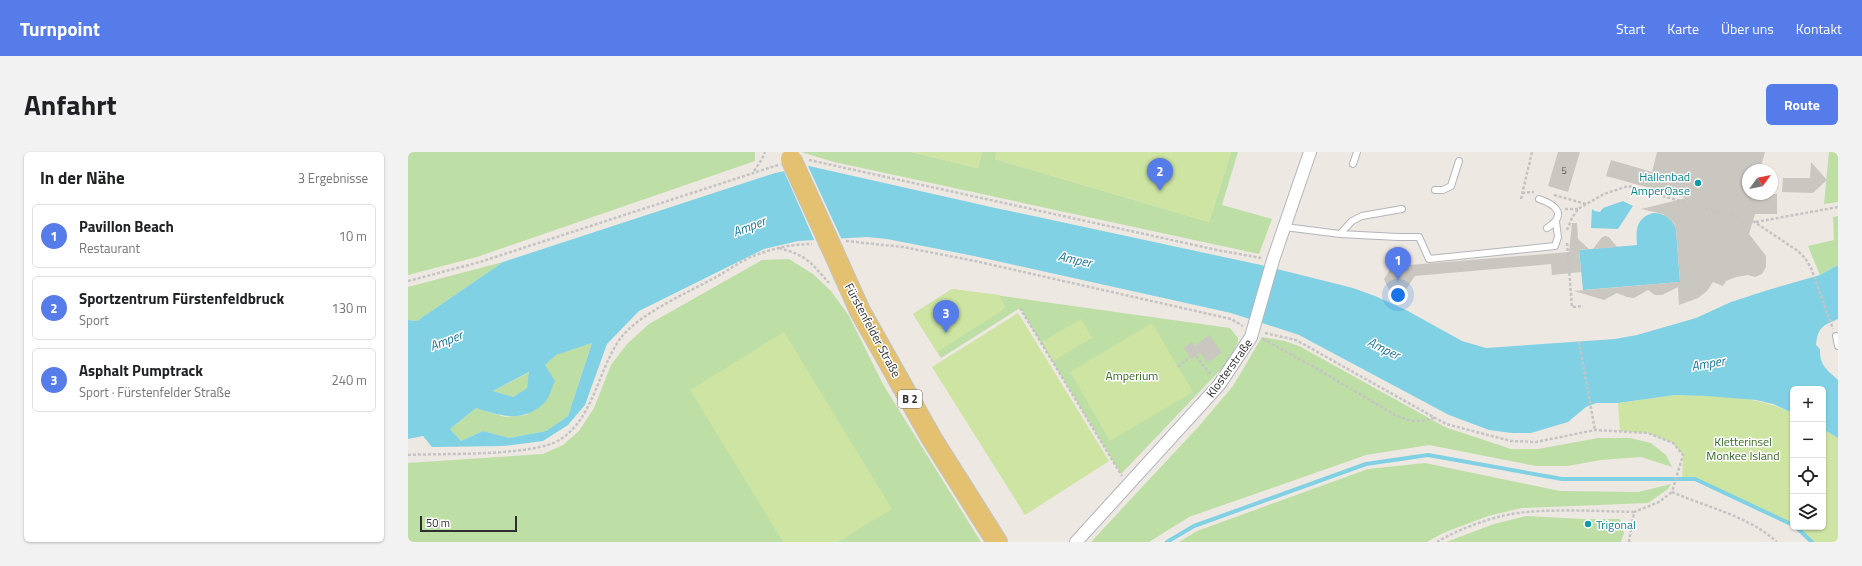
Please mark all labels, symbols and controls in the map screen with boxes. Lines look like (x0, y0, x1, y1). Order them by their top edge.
text: Turnpoint (20, 14, 100, 43)
text: Start (1616, 18, 1645, 39)
text: Karte (1667, 18, 1699, 39)
text: Über uns (1721, 18, 1774, 39)
text: Kontakt (1796, 18, 1842, 39)
text: Anfahrt (24, 83, 117, 126)
button: Route (1766, 84, 1838, 125)
pin: 2 (1147, 158, 1173, 191)
house number: 5 (1561, 163, 1567, 178)
north arrow (1742, 164, 1778, 200)
text: In der Nähe (40, 165, 125, 191)
place label: Hallenbad AmperOase (1631, 167, 1690, 200)
text: 3 Ergebnisse (298, 168, 368, 188)
marker: Hallenbad AmperOase (1693, 178, 1703, 188)
water label: Amper (730, 210, 770, 241)
text: Pavillon Beach (79, 215, 174, 238)
text: 1 (50, 226, 58, 246)
text: 10 m (339, 226, 367, 246)
text: Restaurant (79, 238, 140, 258)
water label: Amper (1056, 246, 1095, 273)
pin: 1 (1385, 247, 1411, 280)
street label: Fürstenfelder Straße (840, 279, 906, 381)
your location (1388, 285, 1408, 305)
text: Sportzentrum Fürstenfeldbruck (79, 287, 284, 310)
text: 2 (50, 298, 58, 318)
text: 130 m (331, 298, 367, 318)
pin: 3 (933, 300, 959, 333)
text: Sport (79, 310, 109, 330)
water label: Amper (427, 324, 467, 355)
water label: Amper (1364, 332, 1405, 365)
street label: Klosterstraße (1201, 335, 1257, 401)
water label: Amper (1690, 350, 1728, 376)
text: Asphalt Pumptrack (79, 359, 203, 382)
park label: Amperium (1106, 366, 1158, 385)
text: 3 (50, 370, 58, 390)
text: 240 m (331, 370, 367, 390)
text: Sport · Fürstenfelder Straße (79, 382, 231, 402)
map controls (1790, 386, 1826, 530)
button: + (1790, 386, 1826, 422)
road number: B 2 (898, 390, 922, 408)
button: − (1790, 422, 1826, 458)
park label: Kletterinsel Monkee Island (1706, 432, 1780, 465)
button: locate (1790, 458, 1826, 494)
button: layers (1790, 494, 1826, 530)
scale bar (420, 514, 517, 533)
text: 50 m (426, 515, 450, 531)
place label: Trigonal (1596, 515, 1636, 534)
marker: Trigonal (1583, 519, 1593, 529)

